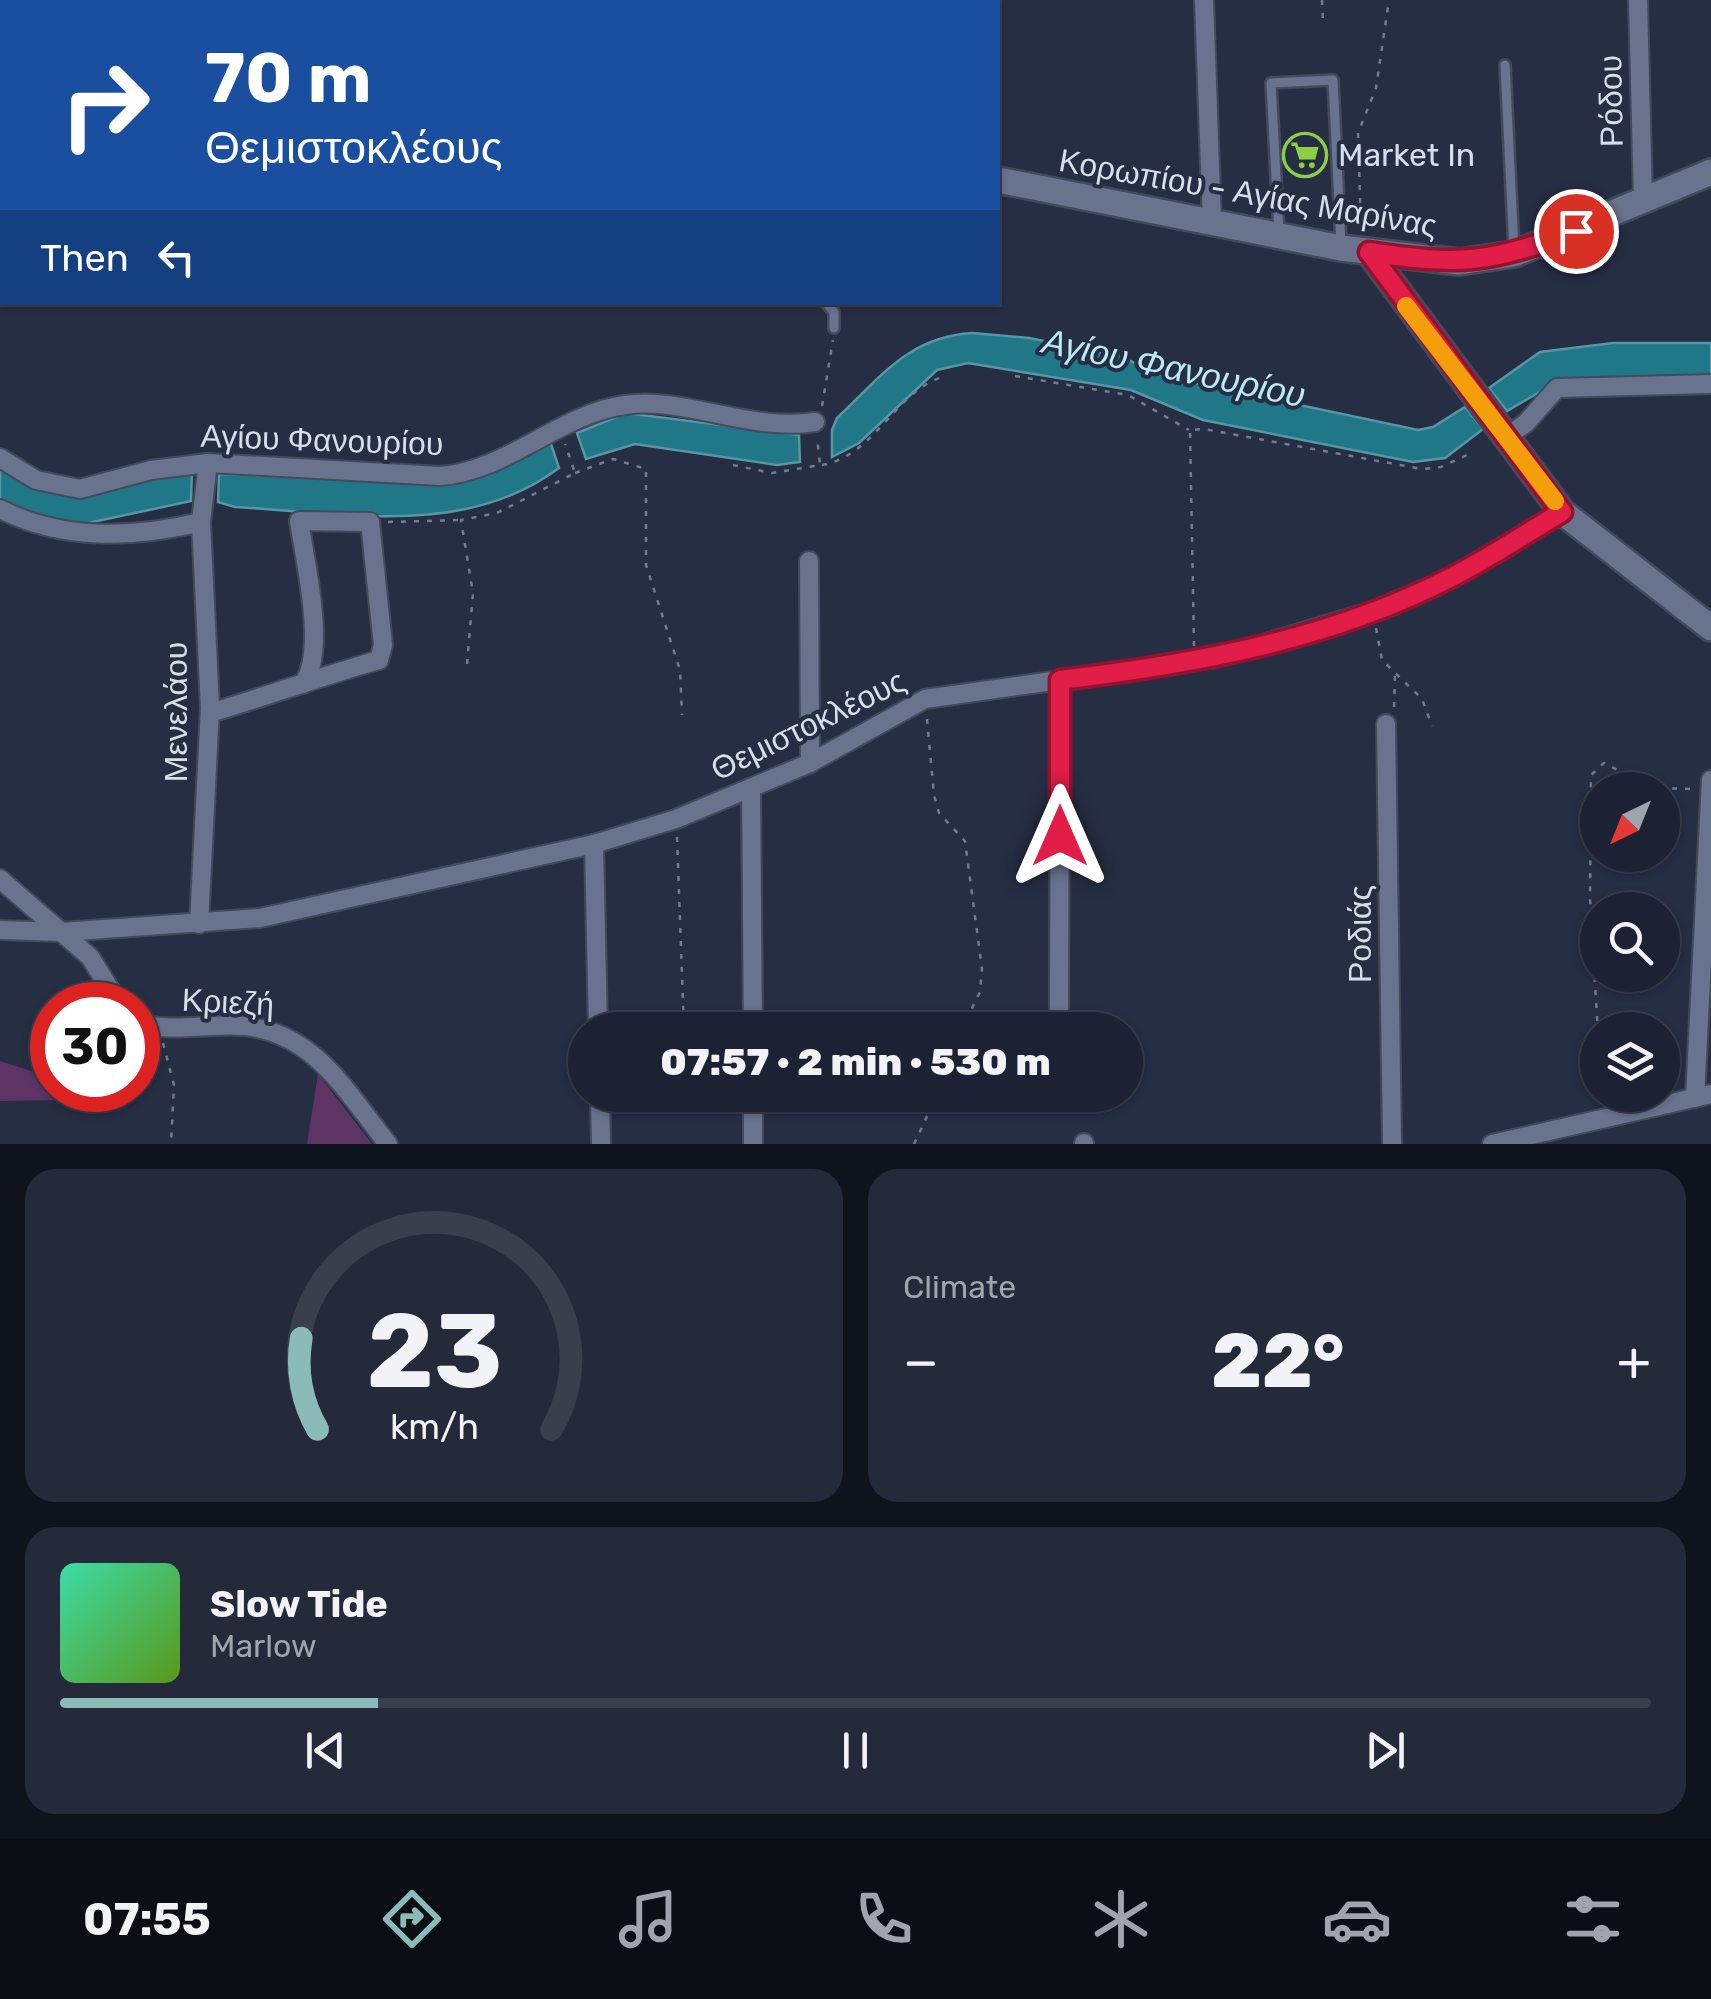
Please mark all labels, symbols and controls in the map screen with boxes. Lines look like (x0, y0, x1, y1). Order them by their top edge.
text: 70 m (205, 37, 372, 120)
icon: right (40, 40, 170, 170)
street label: Ρόδου (1591, 55, 1631, 147)
text: Θεμιστοκλέους (205, 121, 502, 174)
supermarket icon: Market In (1282, 132, 1328, 178)
place label: Market In (1338, 136, 1475, 174)
street label: Κορωπίου - Αγίας Μαρίνας (1056, 141, 1440, 245)
pin (1534, 189, 1619, 274)
icon: arrive (1549, 204, 1604, 259)
icon: left (149, 230, 204, 285)
text: Then (40, 235, 129, 281)
water label: Αγίου Φανουρίου (1037, 319, 1309, 416)
street label: Αγίου Φανουρίου (200, 417, 444, 463)
street label: Μενελάου (157, 642, 195, 782)
street label: Θεμιστοκλέους (705, 662, 911, 788)
north arrow (1580, 772, 1680, 872)
map controls (1580, 772, 1680, 1112)
position arrow (1008, 784, 1112, 888)
street label: Ροδιάς (1341, 885, 1379, 983)
button: search (1580, 892, 1680, 992)
street label: Κριεζή (181, 981, 275, 1023)
speed limit sign: 30 (30, 982, 160, 1112)
button: layers (1580, 1012, 1680, 1112)
text: 07:57 · 2 min · 530 m (660, 1039, 1051, 1085)
text: Climate (903, 1268, 1016, 1306)
text: 23 (366, 1290, 502, 1413)
text: 22° (1211, 1317, 1344, 1406)
text: − (903, 1329, 939, 1394)
text: + (1617, 1329, 1651, 1394)
text: km/h (389, 1406, 479, 1448)
text: Slow Tide (210, 1581, 388, 1627)
text: Marlow (210, 1627, 317, 1665)
icon: previous (298, 1723, 353, 1778)
icon: pause (828, 1723, 883, 1778)
icon: next (1358, 1723, 1413, 1778)
icon: directions (377, 1884, 447, 1954)
icon: music (613, 1884, 683, 1954)
icon: phone (849, 1884, 919, 1954)
icon: climate (1086, 1884, 1156, 1954)
icon: car (1322, 1884, 1392, 1954)
icon: filters (1558, 1884, 1628, 1954)
text: 07:55 (83, 1893, 211, 1946)

